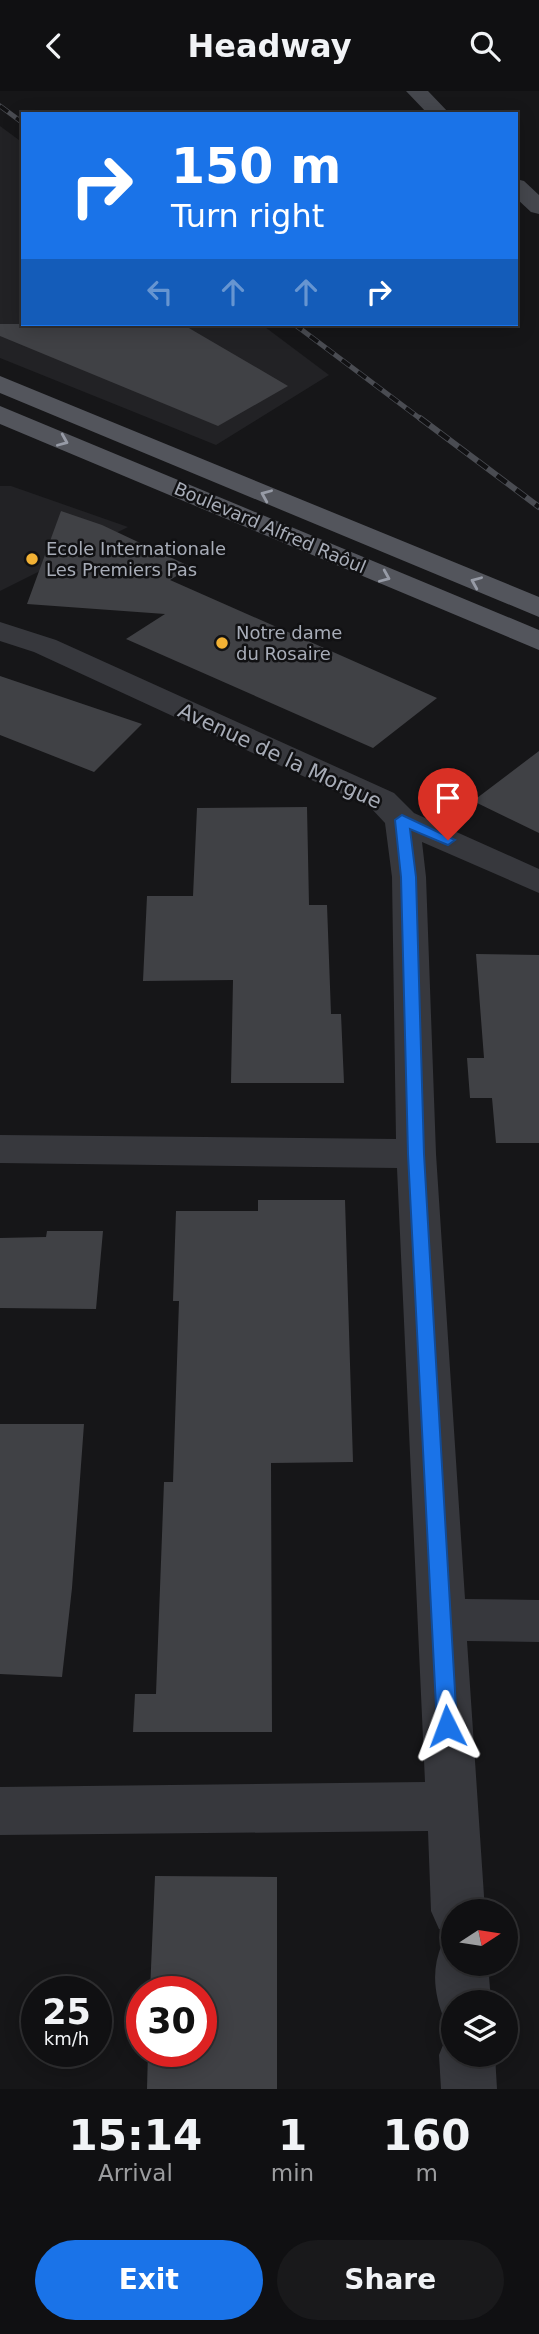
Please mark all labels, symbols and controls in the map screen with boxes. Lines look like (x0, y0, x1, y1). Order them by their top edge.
icon: back (35, 27, 73, 65)
text: Headway (187, 27, 352, 65)
icon: search (466, 27, 504, 65)
text: 150 m (171, 138, 341, 195)
icon: right (56, 140, 147, 231)
text: Turn right (171, 197, 324, 235)
icon: left (141, 273, 179, 311)
icon: ahead (214, 273, 252, 311)
icon: ahead (287, 273, 325, 311)
icon: right (360, 273, 398, 311)
one-way arrow (56, 432, 68, 446)
street label: Boulevard Alfred Raôul (171, 478, 369, 577)
one-way arrow (261, 489, 273, 503)
place label: Ecole Internationale Les Premiers Pas (46, 538, 226, 580)
marker: Ecole Internationale Les Premiers Pas (24, 551, 40, 567)
one-way arrow (379, 568, 391, 582)
one-way arrow (471, 576, 483, 590)
place label: Notre dame du Rosaire (236, 622, 342, 664)
marker: Notre dame du Rosaire (214, 635, 230, 651)
street label: Avenue de la Morgue (174, 698, 386, 814)
pin (418, 768, 478, 840)
icon: arrive (429, 779, 467, 817)
position arrow (410, 1689, 484, 1763)
north arrow (441, 1899, 518, 1976)
map controls (441, 1899, 518, 2067)
speed limit sign: 30 (126, 1976, 217, 2067)
button: layers (441, 1990, 518, 2067)
text: 25 (42, 1992, 91, 2032)
text: km/h (44, 2028, 89, 2049)
text: 15:14 (69, 2111, 202, 2160)
text: 1 (278, 2111, 307, 2160)
text: 160 (383, 2111, 470, 2160)
text: Arrival (98, 2160, 173, 2186)
text: min (271, 2160, 314, 2186)
text: m (415, 2160, 438, 2186)
button: Exit (35, 2240, 263, 2320)
button: Share (277, 2240, 504, 2320)

